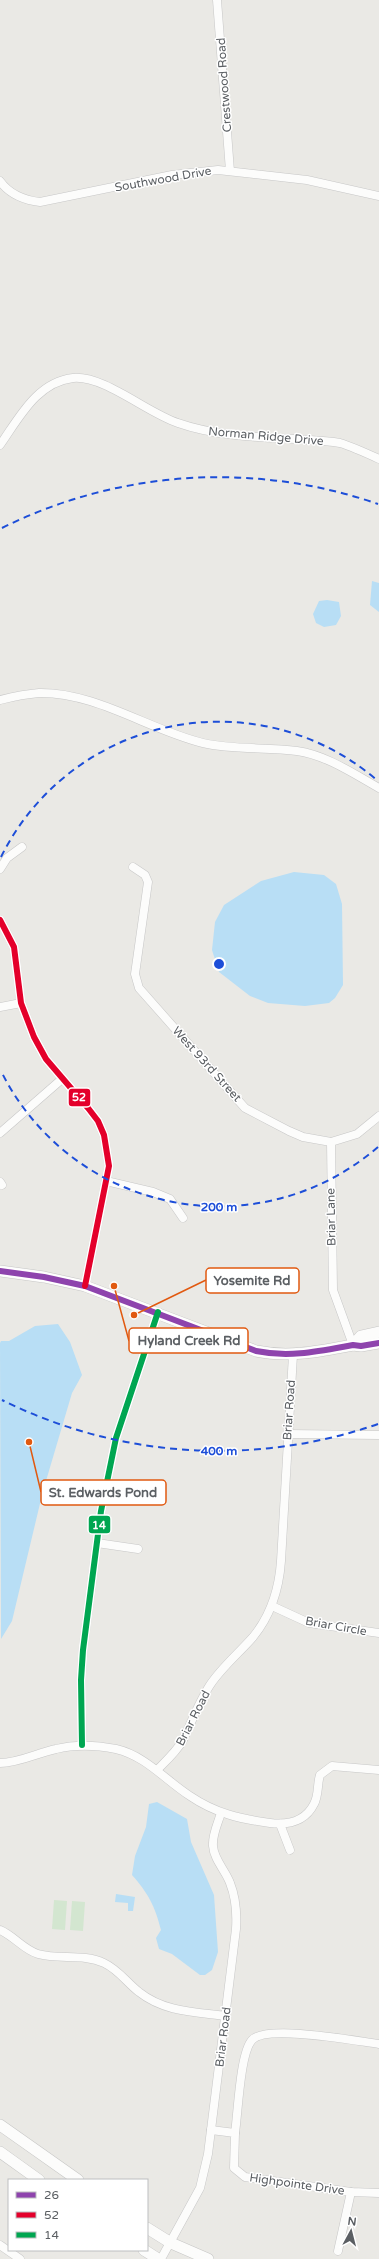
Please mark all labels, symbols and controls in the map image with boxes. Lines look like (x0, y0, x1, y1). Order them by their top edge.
street label: Crestwood Road (214, 37, 234, 133)
street label: Southwood Drive (114, 164, 213, 194)
street label: Norman Ridge Drive (208, 424, 324, 448)
centre of rings (212, 957, 226, 971)
street label: West 93rd Street (170, 1024, 245, 1105)
line badge: 52 (68, 1088, 91, 1107)
text: 52 (72, 1091, 86, 1104)
street label: Briar Lane (323, 1188, 339, 1246)
text: 200 m (201, 1200, 237, 1214)
callout: Yosemite Rd (206, 1268, 299, 1293)
text: Yosemite Rd (213, 1273, 291, 1289)
callout: Hyland Creek Rd (129, 1328, 248, 1353)
text: Hyland Creek Rd (137, 1333, 241, 1349)
street label: Briar Road (280, 1379, 298, 1441)
text: 400 m (201, 1444, 237, 1458)
callout: St. Edwards Pond (41, 1480, 166, 1505)
text: St. Edwards Pond (49, 1485, 157, 1501)
line badge: 14 (88, 1515, 111, 1534)
text: 14 (92, 1519, 106, 1532)
street label: Briar Circle (304, 1614, 368, 1638)
street label: Briar Road (173, 1688, 213, 1748)
street label: Briar Road (212, 2006, 234, 2068)
street label: Highpointe Drive (249, 2170, 346, 2198)
legend (8, 2179, 148, 2251)
text: 26 (44, 2188, 59, 2202)
text: 52 (44, 2208, 59, 2222)
north arrow (331, 2211, 371, 2251)
text: N (347, 2215, 357, 2229)
text: 14 (44, 2228, 60, 2242)

